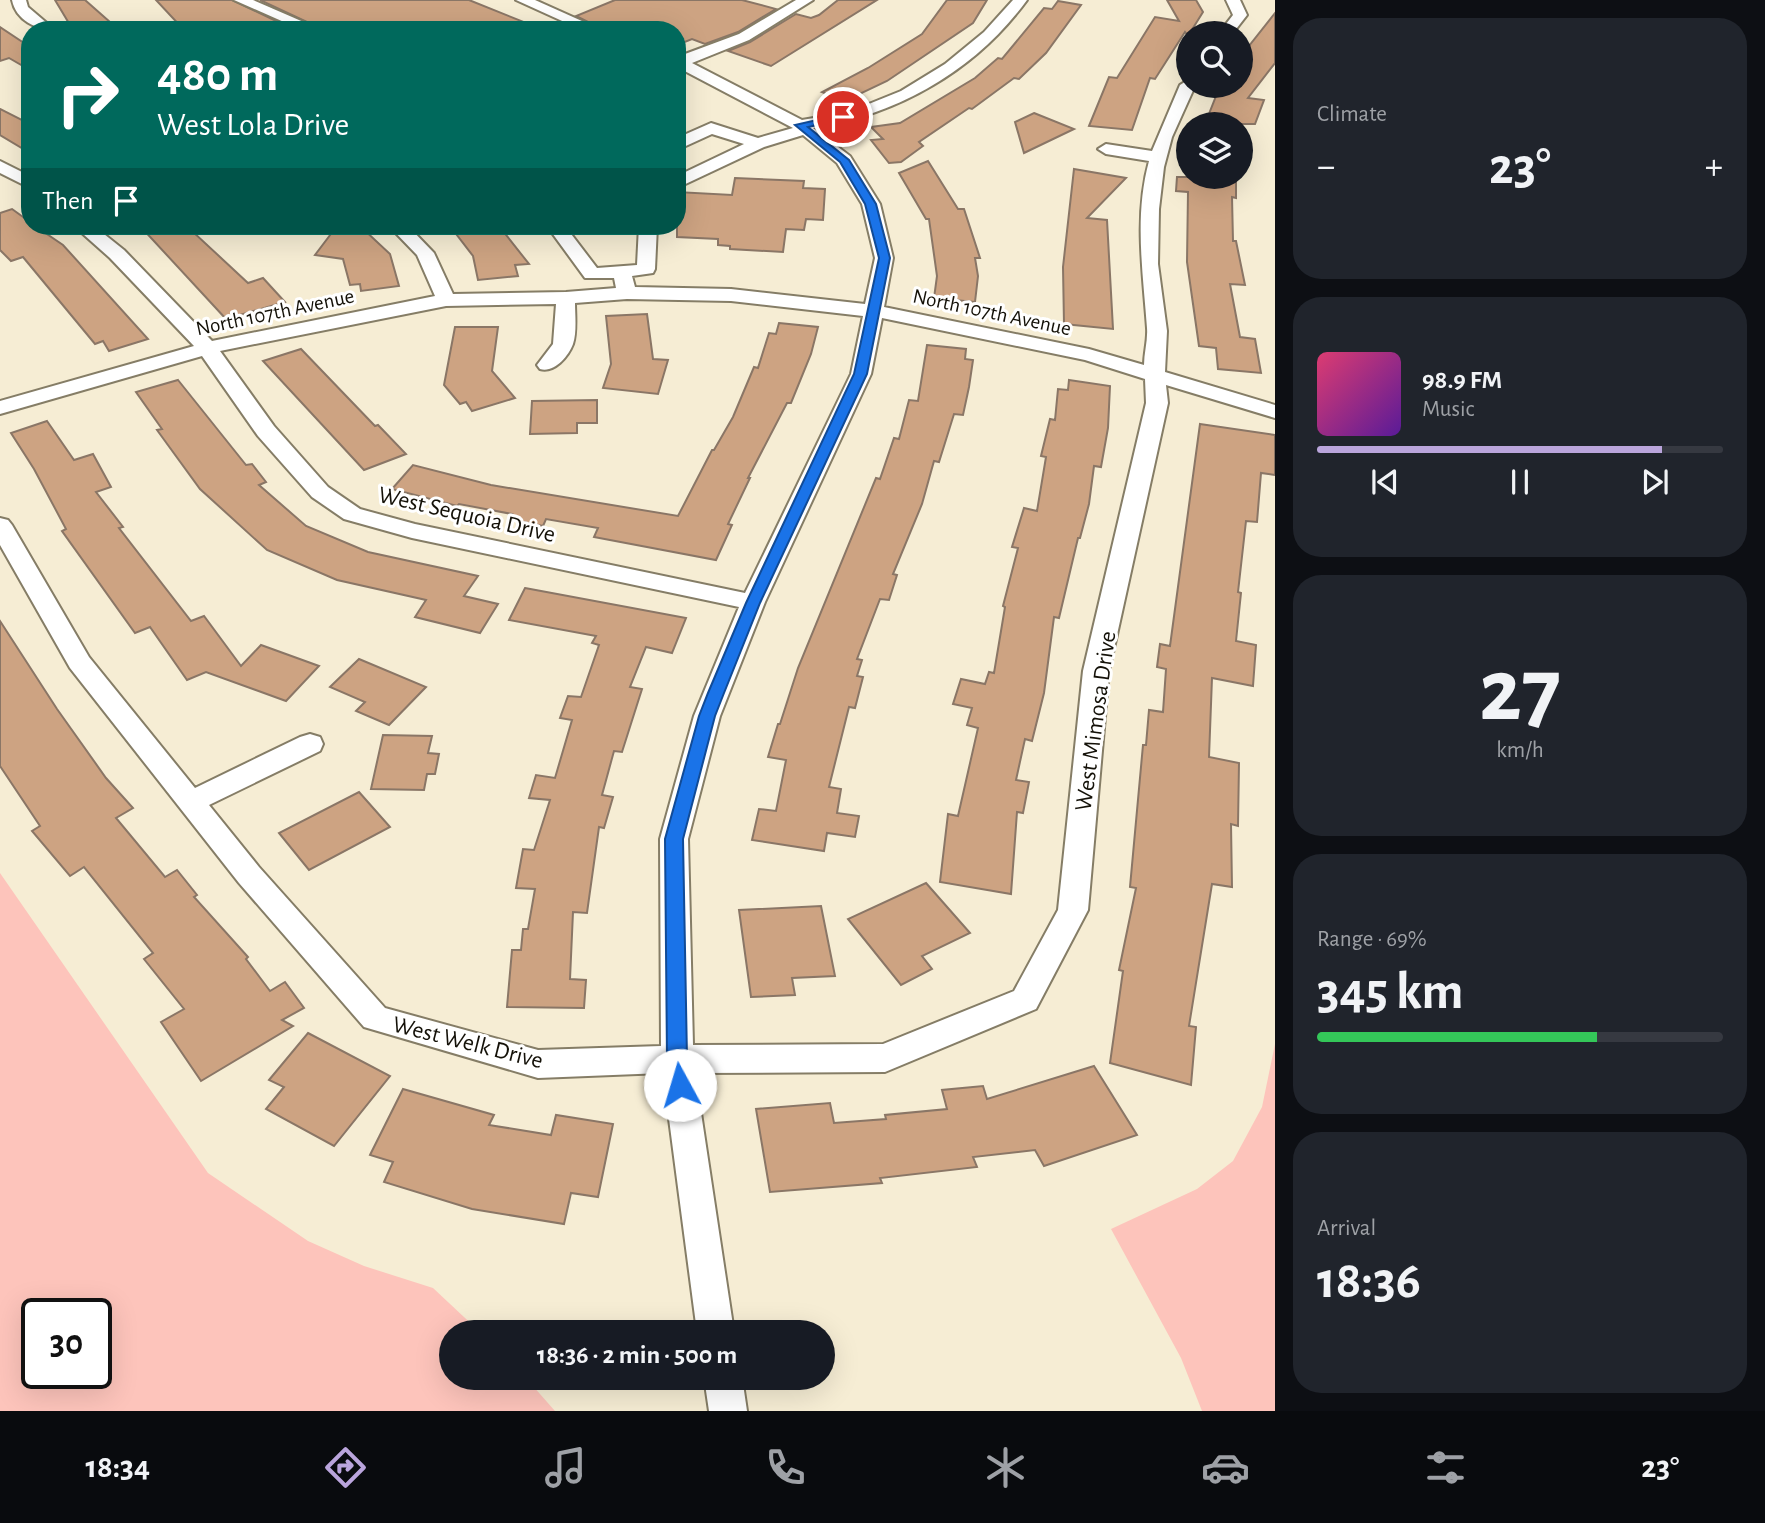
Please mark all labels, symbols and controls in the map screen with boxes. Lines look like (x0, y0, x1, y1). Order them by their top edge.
map controls (1176, 21, 1253, 189)
button: search (1176, 21, 1253, 98)
icon: right (42, 49, 133, 140)
text: 480 m (157, 51, 278, 100)
pin (813, 87, 873, 147)
icon: arrive (824, 98, 862, 136)
text: Climate (1317, 103, 1387, 126)
text: West Lola Drive (157, 109, 349, 141)
button: layers (1176, 112, 1253, 189)
text: 23° (1489, 141, 1551, 193)
text: − (1317, 148, 1335, 186)
text: + (1705, 148, 1723, 186)
icon: arrive (107, 182, 145, 220)
text: Then (42, 188, 93, 214)
street label: North 107th Avenue (194, 285, 356, 340)
street label: North 107th Avenue (911, 285, 1073, 340)
text: 98.9 FM (1422, 367, 1502, 393)
text: Music (1422, 398, 1474, 421)
icon: previous (1366, 463, 1404, 501)
icon: pause (1501, 463, 1539, 501)
icon: next (1636, 463, 1674, 501)
street label: West Sequoia Drive (376, 483, 558, 547)
street label: West Mimosa Drive (1071, 630, 1121, 813)
text: 27 (1479, 646, 1561, 737)
text: km/h (1496, 739, 1544, 762)
text: Range · 69% (1317, 928, 1427, 951)
text: 345 km (1317, 966, 1464, 1018)
street label: West Welk Drive (390, 1013, 545, 1073)
position arrow (643, 1048, 717, 1122)
text: Arrival (1317, 1217, 1376, 1240)
text: 18:36 (1317, 1255, 1421, 1307)
speed limit sign: 30 (21, 1298, 112, 1389)
text: 18:36 · 2 min · 500 m (537, 1342, 737, 1368)
icon: directions (321, 1443, 370, 1492)
icon: music (541, 1443, 590, 1492)
icon: phone (761, 1443, 810, 1492)
icon: climate (981, 1443, 1030, 1492)
icon: car (1201, 1443, 1250, 1492)
icon: filters (1421, 1443, 1470, 1492)
text: 18:34 (86, 1451, 150, 1483)
text: 23° (1641, 1451, 1679, 1483)

